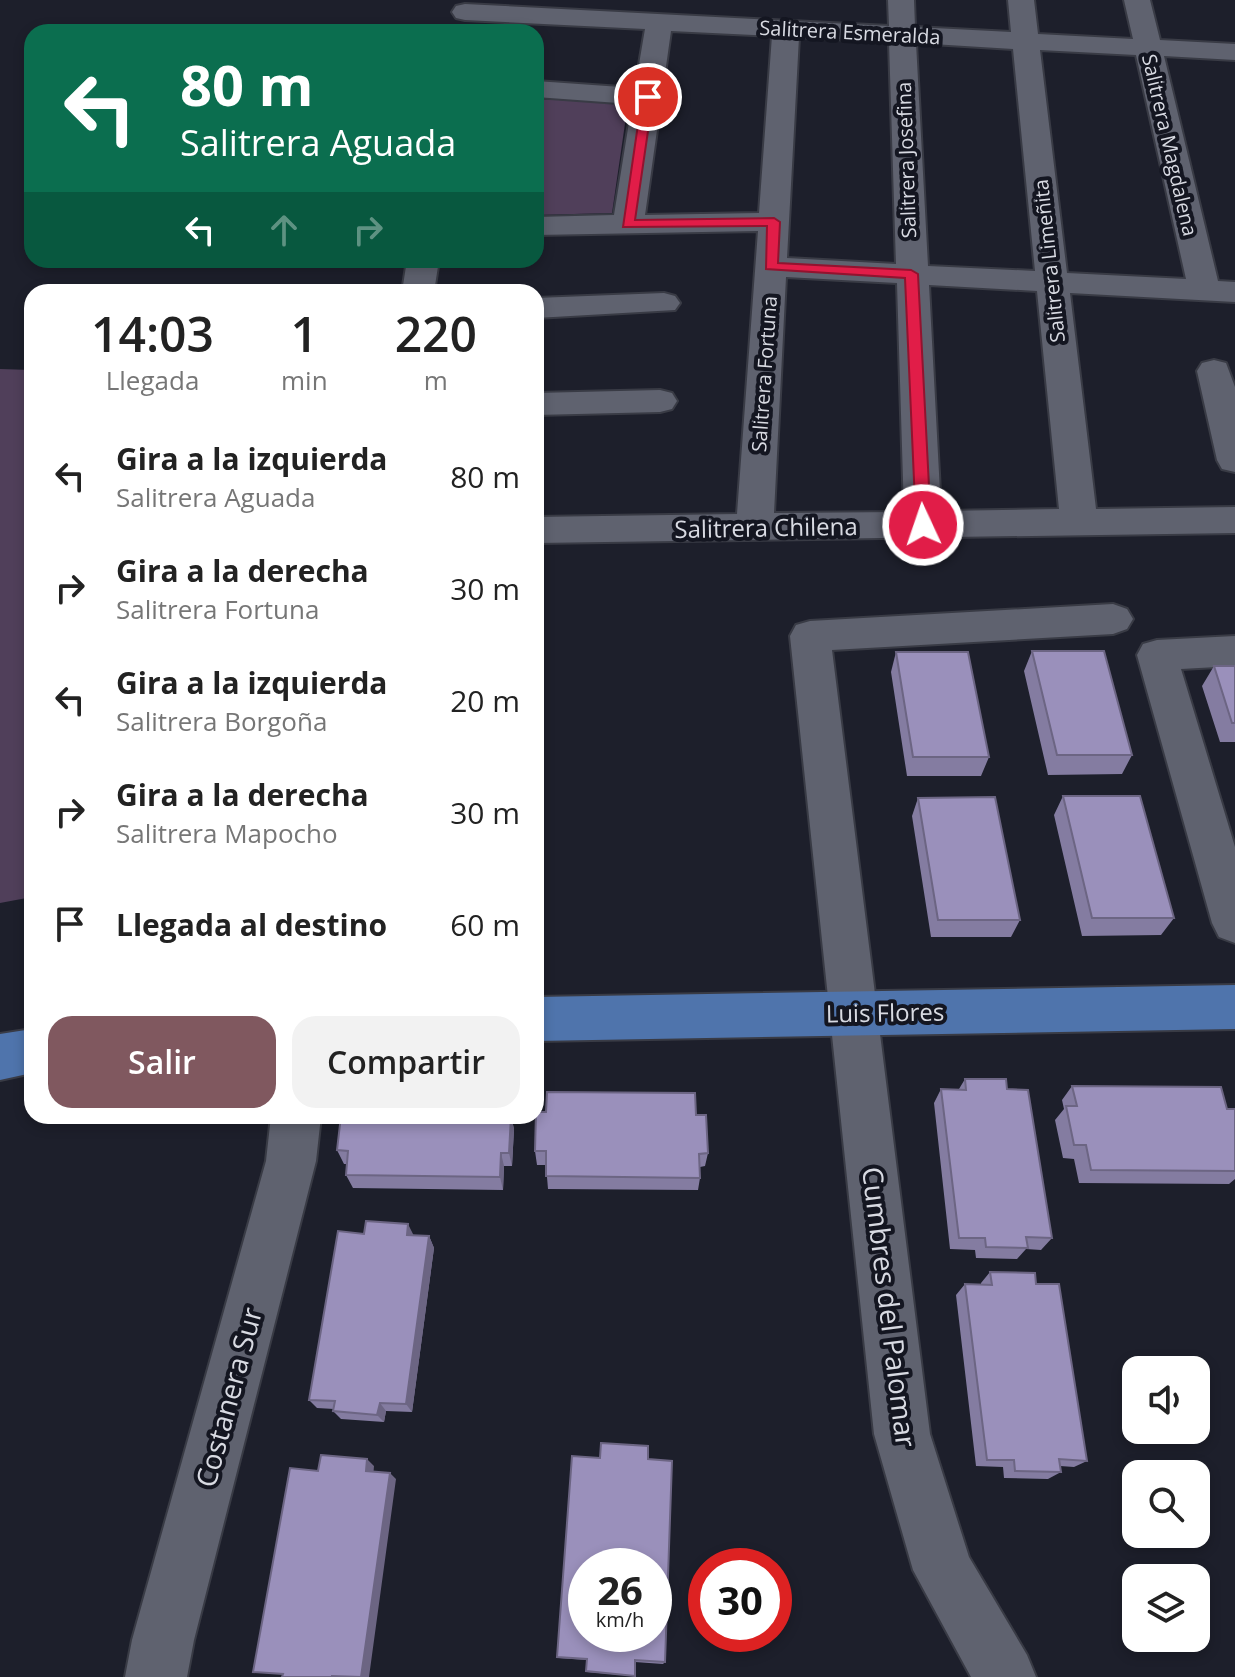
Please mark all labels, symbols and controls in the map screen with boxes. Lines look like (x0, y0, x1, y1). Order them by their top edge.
street label: Salitrera Esmeralda (759, 14, 941, 50)
text: 80 m (180, 46, 314, 122)
street label: Salitrera Magdalena (1136, 51, 1204, 239)
icon: left (48, 56, 152, 160)
pin (614, 63, 682, 131)
icon: arrive (626, 75, 670, 119)
street label: Salitrera Josefina (890, 81, 922, 239)
text: Salitrera Aguada (180, 118, 456, 167)
street label: Salitrera Limeñita (1027, 178, 1071, 344)
icon: left (178, 208, 222, 252)
icon: ahead (262, 208, 306, 252)
icon: right (346, 208, 390, 252)
street label: Salitrera Fortuna (745, 295, 783, 453)
text: 14:03 (91, 301, 214, 366)
text: 1 (291, 301, 318, 366)
text: 220 (395, 301, 477, 366)
text: Llegada (106, 362, 199, 398)
text: min (281, 362, 328, 398)
text: m (424, 362, 448, 398)
text: Gira a la izquierda (116, 438, 388, 479)
icon: left (48, 454, 92, 498)
text: 80 m (450, 456, 520, 497)
text: Salitrera Aguada (116, 479, 315, 515)
position arrow (881, 483, 965, 567)
street label: Salitrera Chilena (674, 509, 858, 545)
text: Gira a la derecha (116, 550, 369, 591)
icon: right (48, 566, 92, 610)
text: 30 m (450, 568, 520, 609)
text: Salitrera Fortuna (116, 591, 319, 627)
text: Gira a la izquierda (116, 662, 388, 703)
icon: left (48, 678, 92, 722)
text: 20 m (450, 680, 520, 721)
text: Salitrera Borgoña (116, 703, 327, 739)
text: Gira a la derecha (116, 774, 369, 815)
icon: right (48, 790, 92, 834)
text: 30 m (450, 792, 520, 833)
text: Salitrera Mapocho (116, 815, 338, 851)
icon: arrive (48, 902, 92, 946)
text: Llegada al destino (116, 904, 387, 945)
text: 60 m (450, 904, 520, 945)
street label: Luis Flores (825, 994, 945, 1030)
button: Salir (48, 1016, 276, 1108)
button: Compartir (292, 1016, 520, 1108)
street label: Cumbres del Palomar (854, 1165, 926, 1450)
street label: Costanera Sur (186, 1302, 270, 1491)
map controls (1122, 1356, 1210, 1652)
button: sound (1122, 1356, 1210, 1444)
button: search (1122, 1460, 1210, 1548)
speed limit sign: 30 (688, 1548, 792, 1652)
text: 26 (597, 1562, 643, 1617)
button: layers (1122, 1564, 1210, 1652)
text: km/h (596, 1606, 644, 1633)

